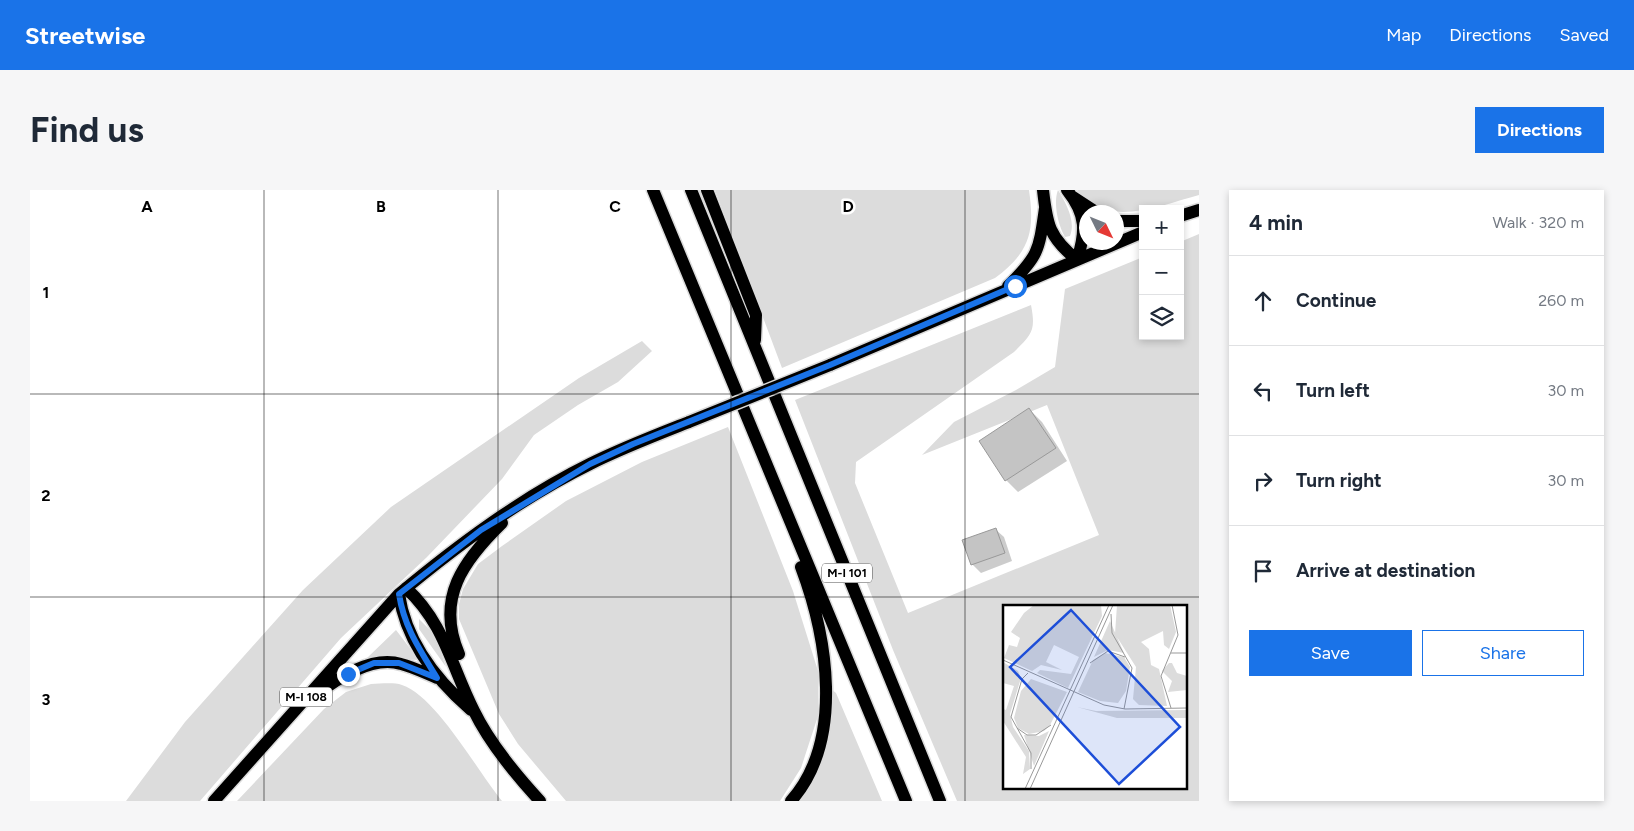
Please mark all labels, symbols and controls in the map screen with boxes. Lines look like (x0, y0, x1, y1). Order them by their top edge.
text: Streetwise (25, 21, 145, 50)
text: Map (1386, 24, 1421, 46)
text: Directions (1449, 24, 1531, 46)
text: Saved (1559, 24, 1609, 46)
button: Directions (1475, 107, 1604, 153)
text: Find us (30, 109, 144, 151)
text: A (141, 197, 153, 216)
text: B (376, 197, 386, 216)
text: C (609, 197, 621, 216)
text: D (842, 197, 854, 216)
north arrow (1079, 205, 1124, 250)
map controls (1139, 205, 1184, 340)
button: + (1139, 205, 1184, 250)
text: 4 min (1249, 210, 1303, 235)
text: Walk · 320 m (1492, 213, 1584, 232)
button: − (1139, 250, 1184, 295)
route start (1004, 275, 1027, 298)
text: 1 (43, 283, 49, 302)
icon: ahead (1249, 287, 1277, 315)
text: Continue (1296, 289, 1376, 312)
text: 260 m (1538, 291, 1584, 310)
button: layers (1139, 295, 1184, 340)
icon: left (1249, 377, 1277, 405)
text: Turn left (1296, 379, 1370, 402)
text: 30 m (1547, 381, 1584, 400)
icon: right (1249, 467, 1277, 495)
text: Turn right (1296, 469, 1382, 492)
text: 30 m (1547, 471, 1584, 490)
text: 2 (41, 486, 51, 505)
icon: arrive (1249, 557, 1277, 585)
text: Arrive at destination (1296, 559, 1475, 582)
road number: M-I 101 (822, 563, 872, 582)
inset map (1003, 605, 1186, 788)
button: Save (1249, 630, 1412, 676)
button: Share (1422, 630, 1584, 676)
route end (337, 663, 360, 686)
road number: M-I 108 (280, 688, 332, 706)
text: 3 (42, 690, 51, 709)

